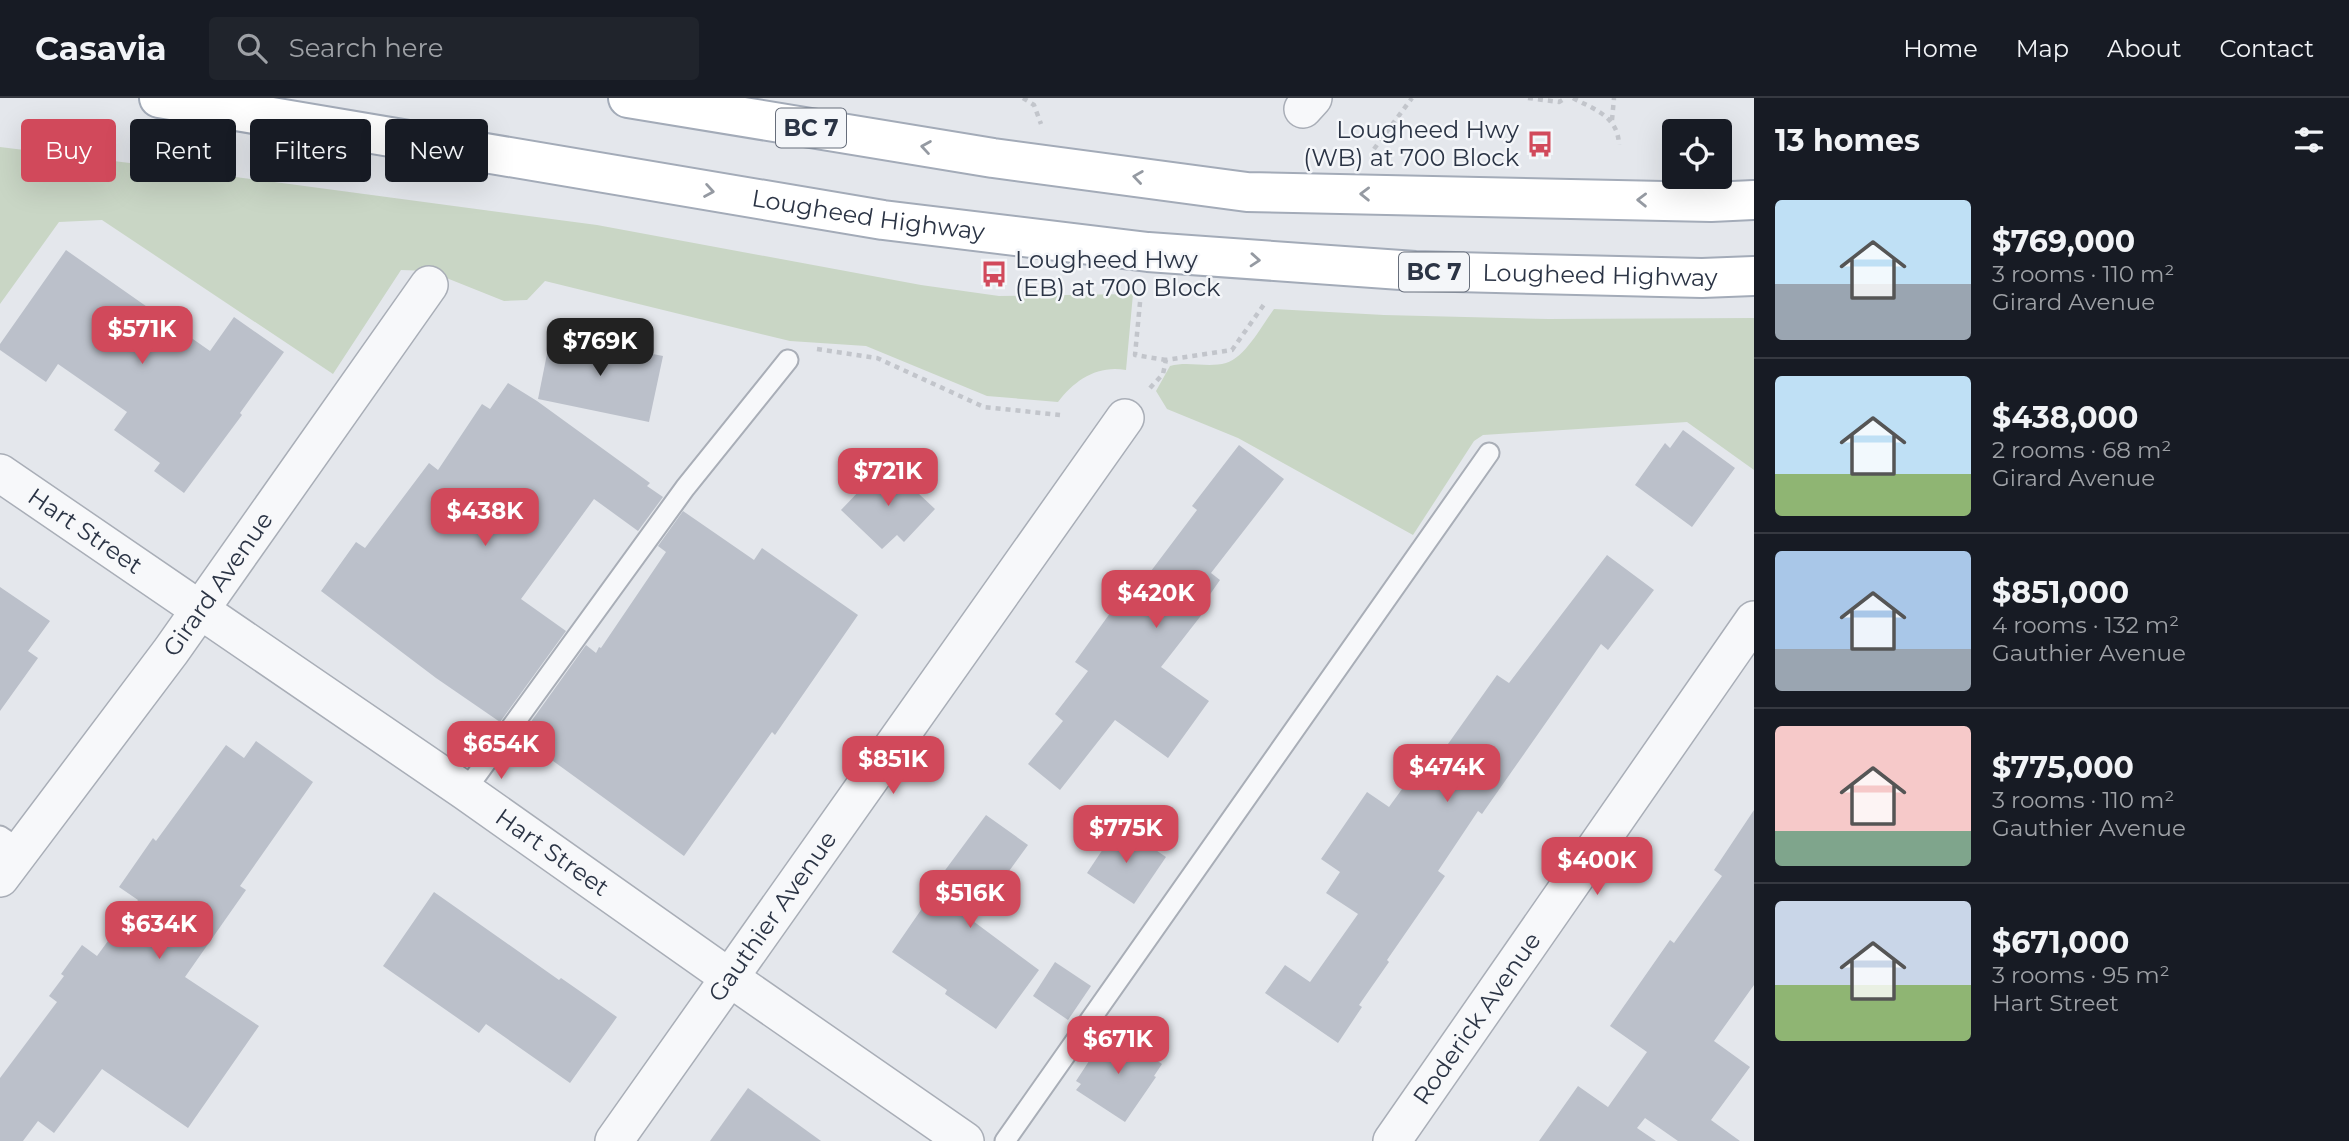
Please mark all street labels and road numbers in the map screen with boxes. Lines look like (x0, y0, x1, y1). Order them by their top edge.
road number: BC 7 (776, 108, 846, 148)
street label: Lougheed Highway (750, 183, 986, 246)
road number: BC 7 (1399, 252, 1469, 292)
street label: Lougheed Highway (1482, 258, 1718, 292)
street label: Hart Street (23, 481, 148, 580)
street label: Girard Avenue (157, 506, 279, 662)
street label: Hart Street (490, 802, 615, 902)
street label: Gauthier Avenue (702, 825, 843, 1007)
street label: Roderick Avenue (1407, 926, 1547, 1110)

